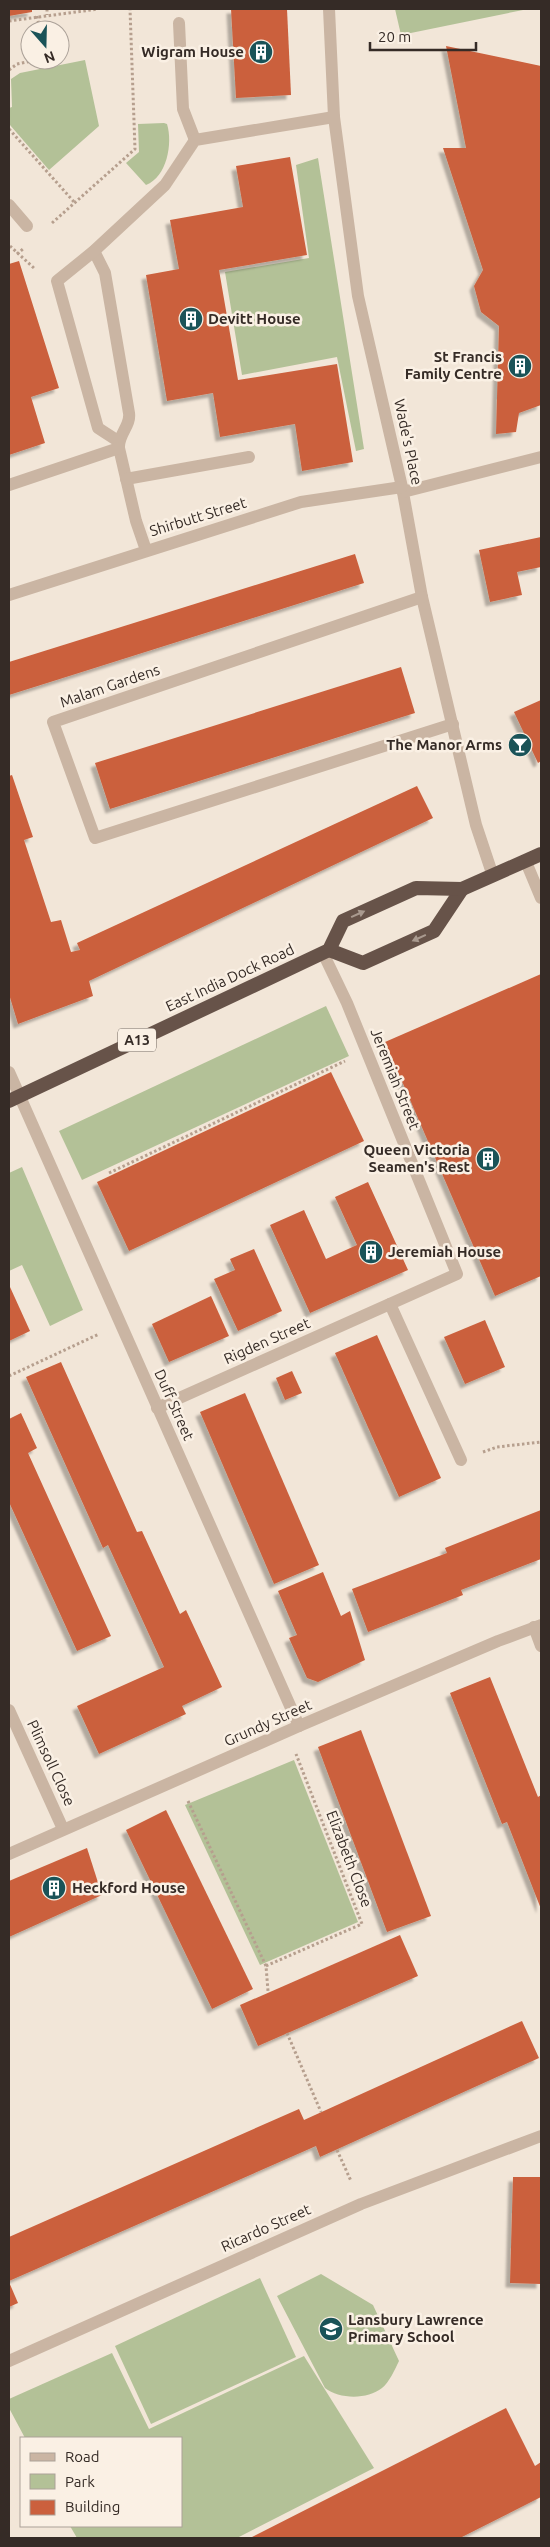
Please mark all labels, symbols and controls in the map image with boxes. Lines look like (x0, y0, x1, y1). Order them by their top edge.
north arrow (20, 20, 70, 70)
scale bar (370, 20, 476, 52)
text: 20 m (378, 28, 411, 45)
building icon: Wigram House (248, 39, 274, 65)
place label: Wigram House (141, 43, 244, 60)
text: N (42, 48, 57, 67)
building icon: Devitt House (178, 306, 204, 332)
place label: Devitt House (208, 310, 301, 327)
place label: St Francis Family Centre (405, 348, 502, 382)
building icon: St Francis Family Centre (507, 353, 533, 379)
street label: Wade's Place (391, 397, 426, 486)
street label: Shirbutt Street (147, 494, 248, 539)
street label: Malam Gardens (58, 661, 162, 711)
bar icon: The Manor Arms (507, 732, 533, 758)
place label: The Manor Arms (386, 736, 502, 753)
one-way arrow (351, 909, 365, 917)
one-way arrow (412, 934, 426, 942)
street label: East India Dock Road (163, 940, 297, 1015)
street label: Jeremiah Street (367, 1026, 424, 1132)
road number: A13 (118, 1028, 156, 1052)
place label: Queen Victoria Seamen's Rest (364, 1141, 471, 1175)
building icon: Queen Victoria Seamen's Rest (475, 1146, 501, 1172)
building icon: Jeremiah House (358, 1239, 384, 1265)
place label: Jeremiah House (388, 1243, 501, 1260)
street label: Rigden Street (221, 1314, 313, 1367)
street label: Duff Street (151, 1367, 198, 1443)
street label: Grundy Street (221, 1696, 314, 1749)
street label: Plimsoll Close (24, 1717, 79, 1808)
street label: Elizabeth Close (323, 1808, 376, 1910)
building icon: Heckford House (41, 1875, 67, 1901)
place label: Heckford House (72, 1879, 185, 1896)
street label: Ricardo Street (218, 2200, 313, 2255)
place label: Lansbury Lawrence Primary School (348, 2311, 484, 2345)
school or university icon: Lansbury Lawrence Primary School (318, 2316, 344, 2342)
legend (20, 2437, 182, 2527)
text: Road (65, 2448, 100, 2465)
text: Park (65, 2473, 95, 2490)
text: Building (65, 2498, 120, 2515)

